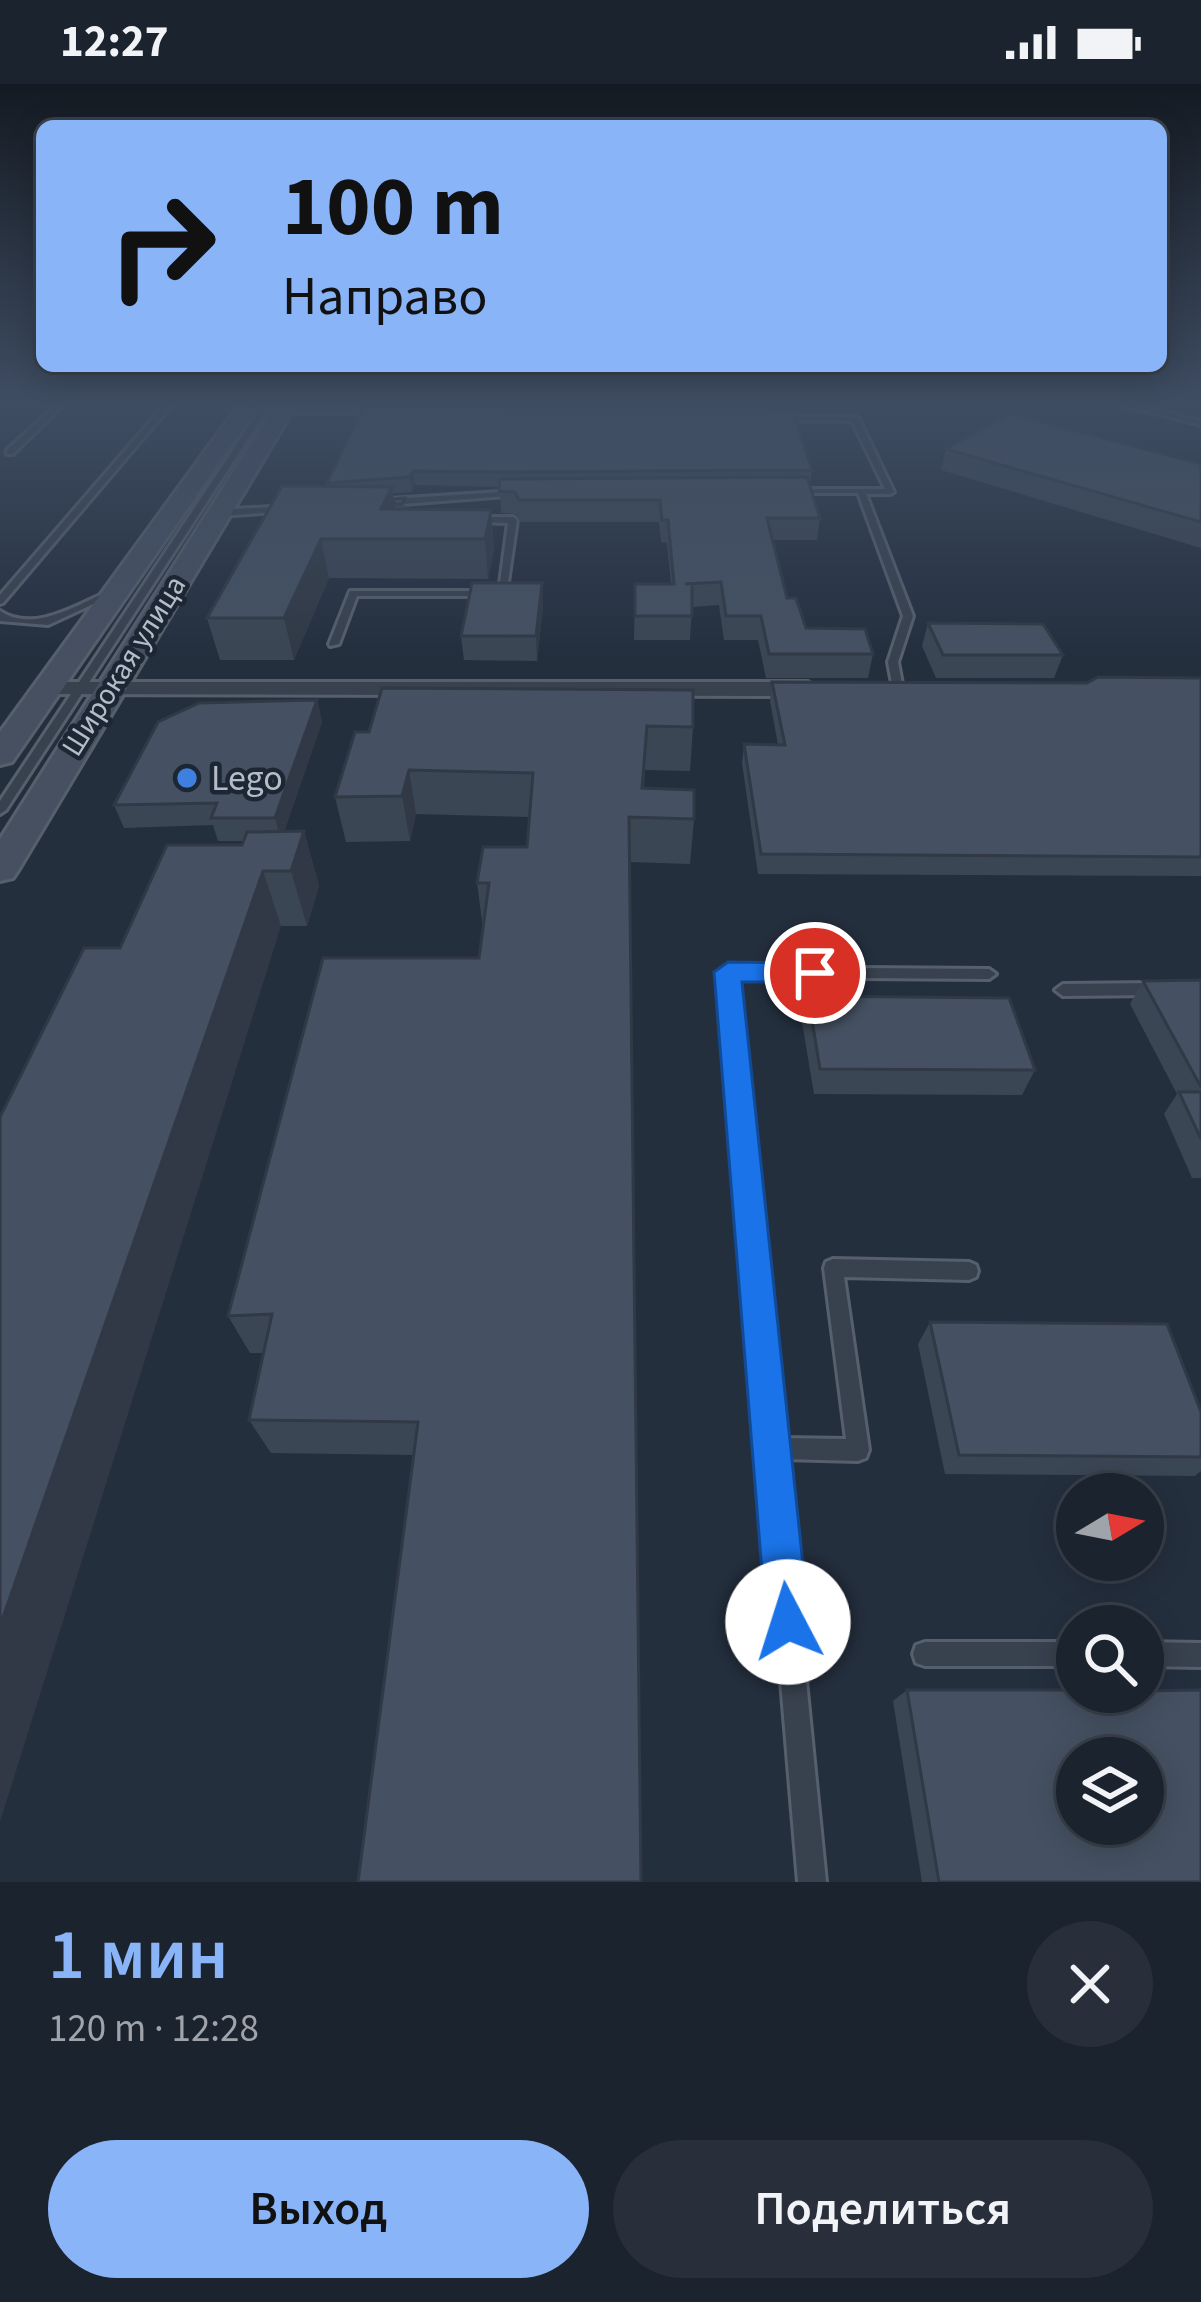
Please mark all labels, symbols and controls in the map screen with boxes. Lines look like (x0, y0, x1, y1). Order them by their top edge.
text: 12:27 (60, 10, 169, 74)
text: 100 m (282, 148, 504, 268)
icon: right (84, 168, 240, 324)
text: Направо (282, 259, 487, 336)
street label: Широкая улица (51, 567, 197, 765)
place label: Lego (211, 753, 283, 804)
marker: Lego (174, 765, 200, 791)
pin (764, 922, 866, 1024)
icon: arrive (782, 940, 848, 1006)
north arrow (1056, 1473, 1164, 1581)
map controls (1056, 1473, 1164, 1845)
position arrow (725, 1559, 851, 1685)
button: search (1056, 1605, 1164, 1713)
button: layers (1056, 1737, 1164, 1845)
text: 1 мин (48, 1904, 228, 2007)
button: close (1027, 1921, 1153, 2047)
text: 120 m · 12:28 (48, 2001, 259, 2057)
button: Выход (48, 2140, 589, 2278)
button: Поделиться (613, 2140, 1153, 2278)

